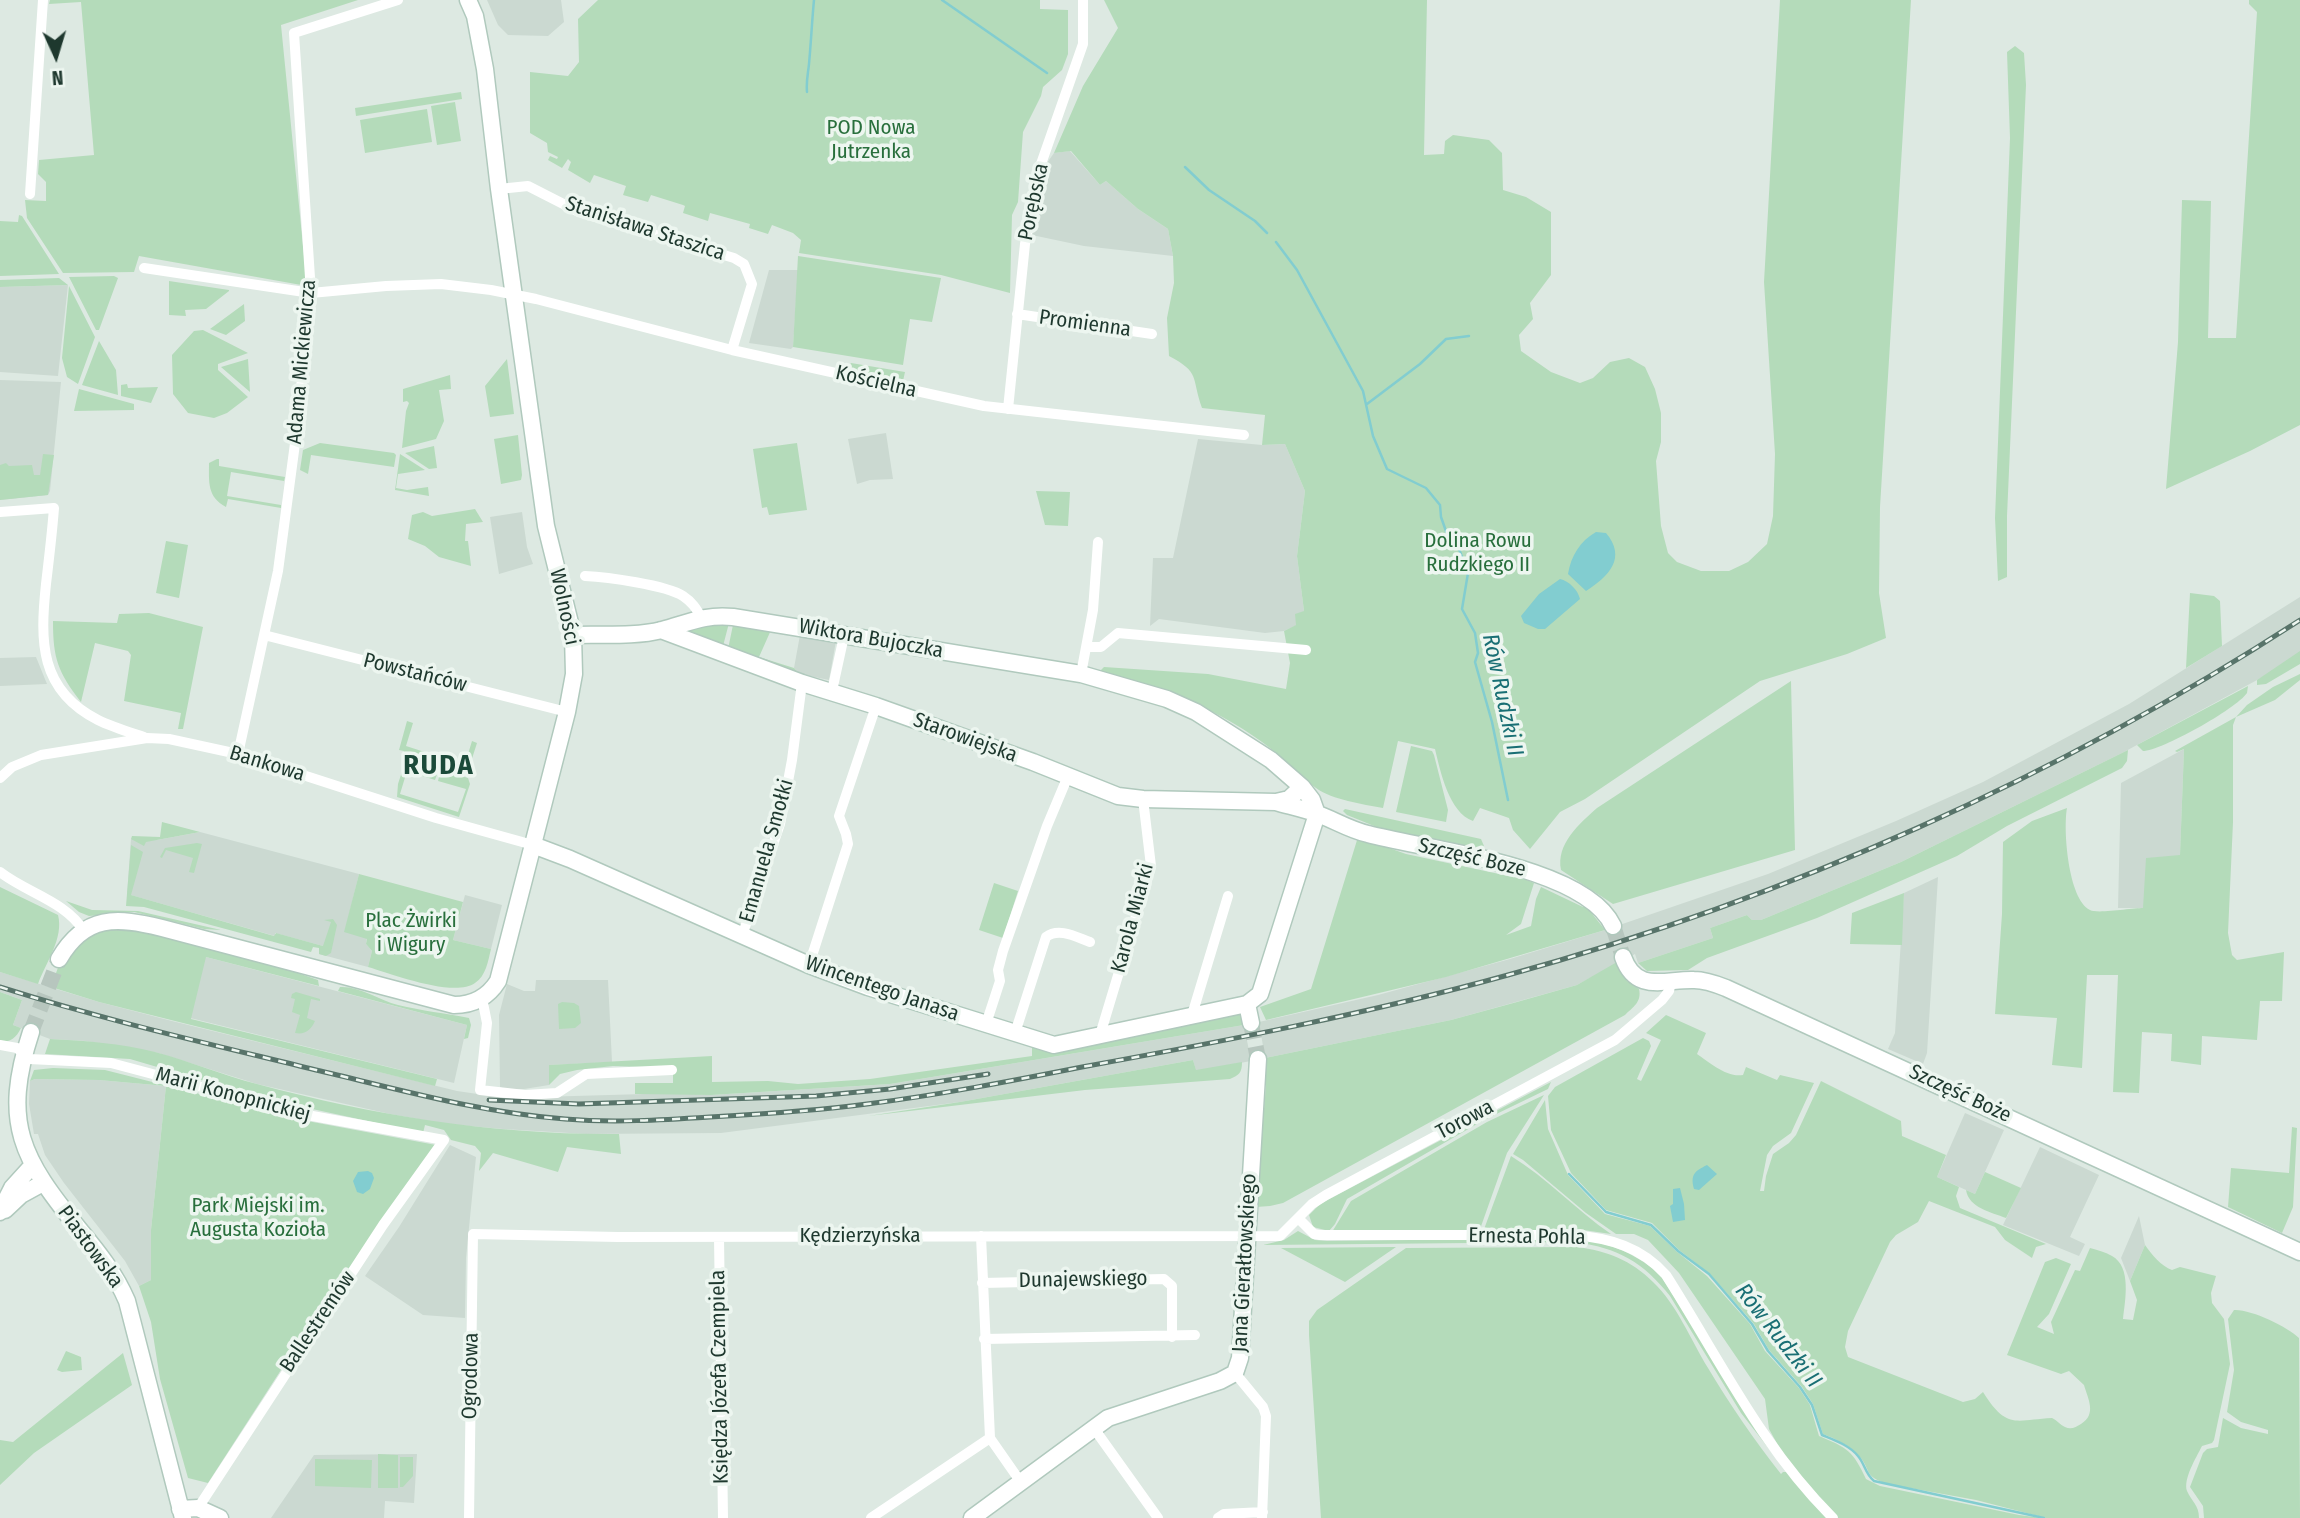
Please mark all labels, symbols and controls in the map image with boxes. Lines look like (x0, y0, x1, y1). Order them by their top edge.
north arrow (21, 21, 91, 91)
text: N (51, 66, 64, 89)
park label: POD Nowa Jutrzenka (827, 115, 915, 165)
street label: Porębska (1014, 161, 1054, 243)
street label: Stanisława Staszica (562, 191, 728, 267)
street label: Adama Mickiewicza (282, 279, 322, 445)
street label: Promienna (1037, 305, 1133, 343)
street label: Kościelna (833, 360, 919, 404)
park label: Dolina Rowu Rudzkiego II (1424, 528, 1532, 578)
street label: Wolności (544, 566, 584, 648)
street label: Wiktora Bujoczka (797, 614, 945, 664)
water label: Rów Rudzki II (1476, 631, 1528, 759)
street label: Powstańców (361, 648, 469, 698)
street label: Starowiejska (910, 708, 1020, 768)
street label: Bankowa (226, 741, 308, 787)
district label: RUDA (404, 749, 474, 783)
street label: Emanuela Smołki (734, 776, 800, 926)
street label: Szczęść Boze (1416, 833, 1528, 883)
street label: Karola Miarki (1106, 860, 1160, 976)
park label: Plac Żwirki i Wigury (365, 908, 457, 958)
street label: Wincentego Janasa (802, 951, 962, 1027)
street label: Szczęść Boże (1905, 1059, 2015, 1129)
street label: Marii Konopnickiej (153, 1062, 313, 1128)
street label: Torowa (1432, 1095, 1498, 1145)
street label: Jana Gierałtowskiego (1228, 1173, 1262, 1353)
park label: Park Miejski im. Augusta Kozioła (190, 1193, 326, 1243)
street label: Piastowska (52, 1201, 128, 1293)
street label: Kędzierzyńska (800, 1223, 920, 1249)
street label: Ernesta Pohla (1468, 1223, 1586, 1251)
street label: Dunajewskiego (1018, 1266, 1148, 1294)
street label: Ballestremów (275, 1267, 361, 1377)
street label: Księdza Józefa Czempiela (706, 1270, 734, 1484)
water label: Rów Rudzki II (1729, 1278, 1827, 1394)
street label: Ogrodowa (458, 1332, 484, 1420)

